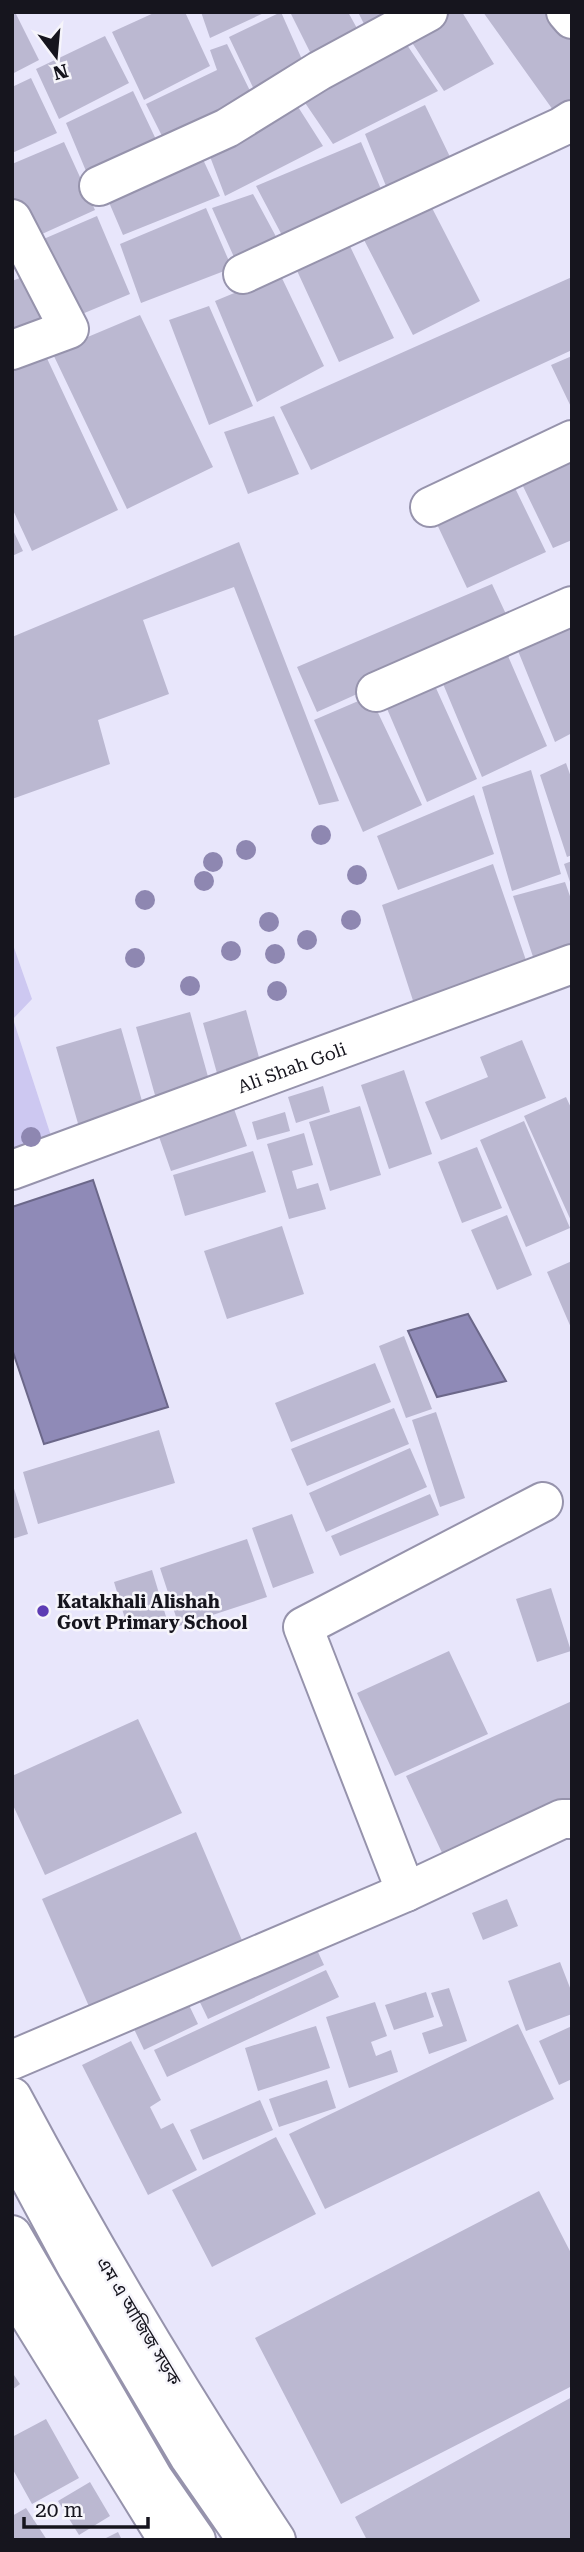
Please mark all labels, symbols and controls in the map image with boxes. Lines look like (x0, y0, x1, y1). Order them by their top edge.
north arrow (21, 21, 91, 91)
text: N (50, 59, 71, 85)
street label: Ali Shah Goli (234, 1037, 349, 1097)
place label: Katakhali Alishah Govt Primary School (57, 1591, 247, 1633)
marker: Katakhali Alishah Govt Primary School (35, 1603, 51, 1619)
street label: এম এ আজিজ সড়ক (92, 2253, 186, 2389)
scale bar (24, 2486, 149, 2530)
text: 20 m (35, 2498, 83, 2522)

